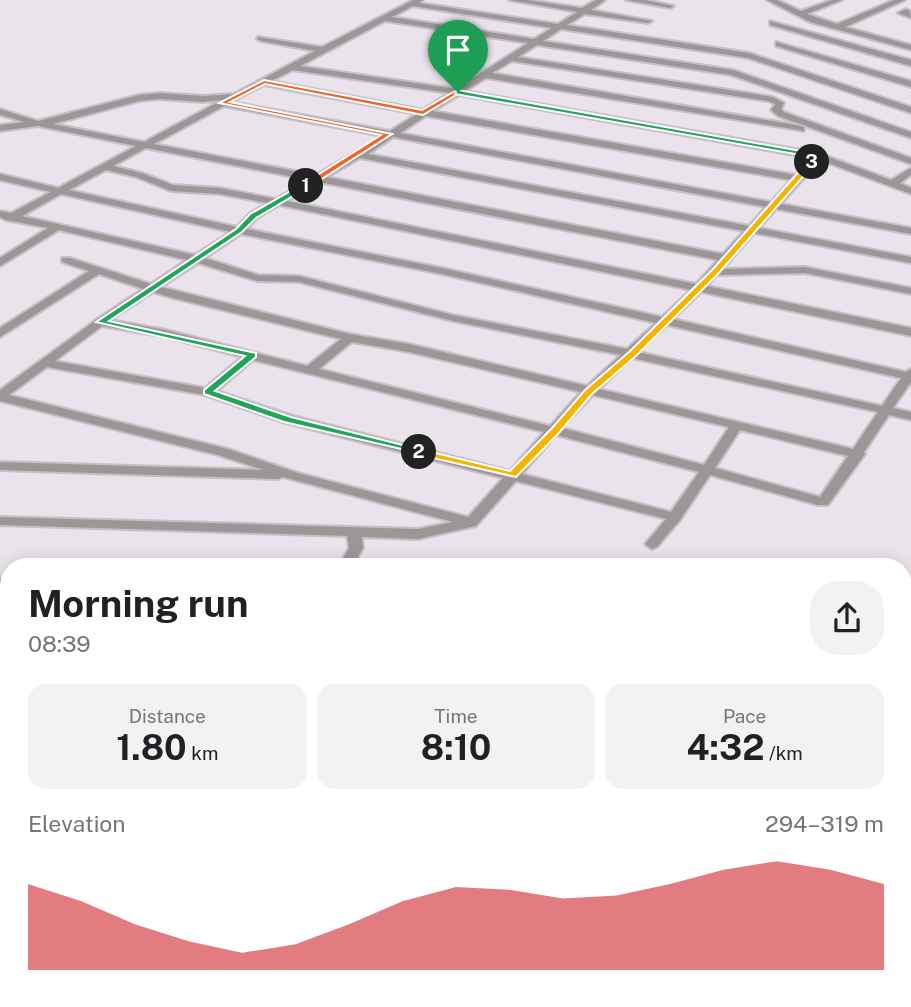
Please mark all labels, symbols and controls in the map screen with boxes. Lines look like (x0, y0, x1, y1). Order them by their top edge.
pin (428, 20, 488, 92)
icon: arrive (439, 31, 477, 69)
pin: 3 (794, 144, 830, 180)
text: 3 (805, 150, 818, 172)
pin: 1 (288, 168, 324, 204)
text: 1 (301, 174, 310, 196)
pin: 2 (402, 434, 436, 470)
text: 2 (412, 440, 425, 462)
text: Morning run (28, 581, 249, 626)
button: share (810, 581, 884, 655)
text: 08:39 (28, 630, 91, 657)
text: Distance (129, 705, 206, 727)
text: Time (434, 705, 478, 727)
text: Pace (723, 705, 766, 727)
text: 1.80 (116, 727, 187, 768)
text: 8:10 (421, 727, 491, 768)
text: 4:32 (687, 727, 764, 768)
text: km (187, 742, 218, 764)
text: /km (764, 742, 803, 764)
text: Elevation (28, 810, 126, 837)
text: 294–319 m (765, 810, 884, 837)

